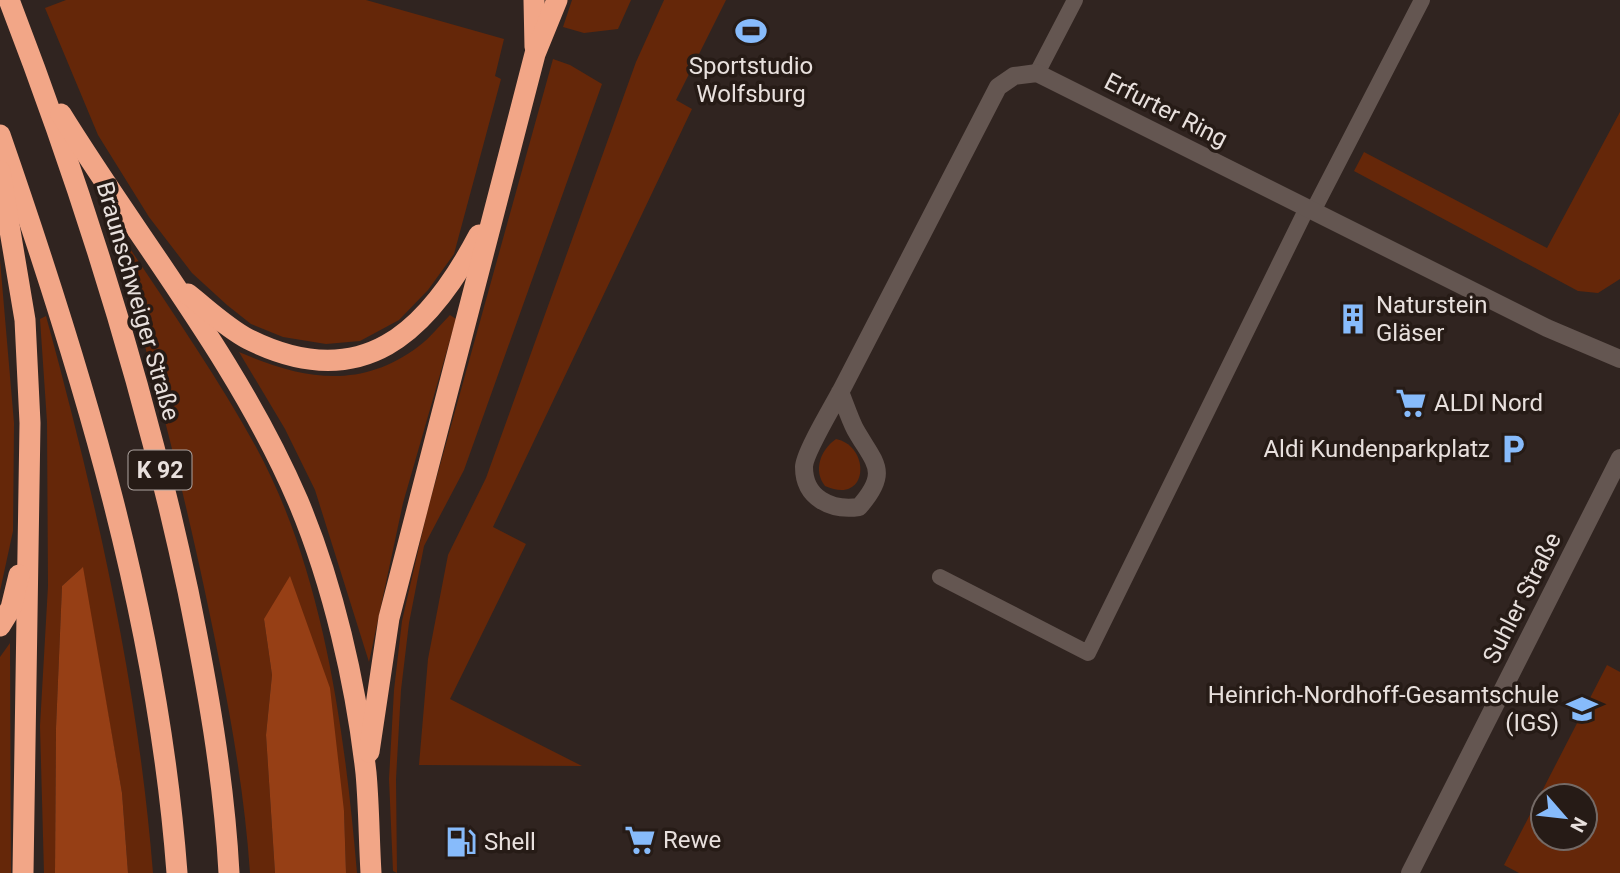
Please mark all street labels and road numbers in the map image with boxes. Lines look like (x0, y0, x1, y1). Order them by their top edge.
street label: Erfurter Ring (1100, 67, 1232, 153)
street label: Braunschweiger Straße (90, 178, 186, 424)
road number: K 92 (128, 450, 192, 490)
street label: Suhler Straße (1477, 528, 1567, 668)

